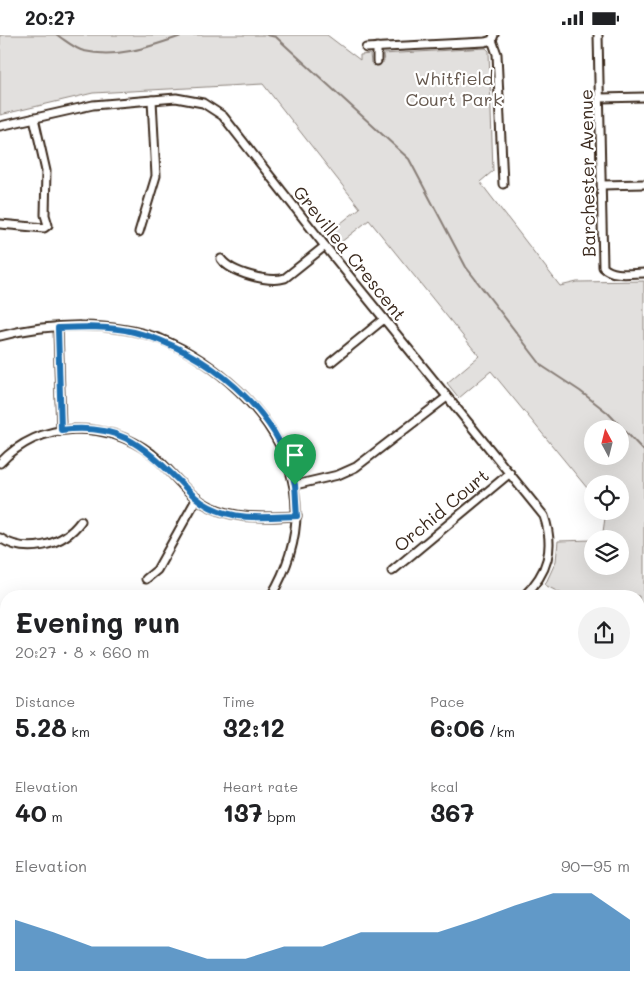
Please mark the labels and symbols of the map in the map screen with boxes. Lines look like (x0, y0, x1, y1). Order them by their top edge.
park label: Whitfield Court Park (406, 66, 502, 111)
street label: Barchester Avenue (574, 89, 600, 257)
street label: Grevillea Crescent (288, 181, 412, 325)
north arrow (584, 420, 629, 465)
pin (274, 434, 316, 485)
street label: Orchid Court (388, 463, 494, 557)

